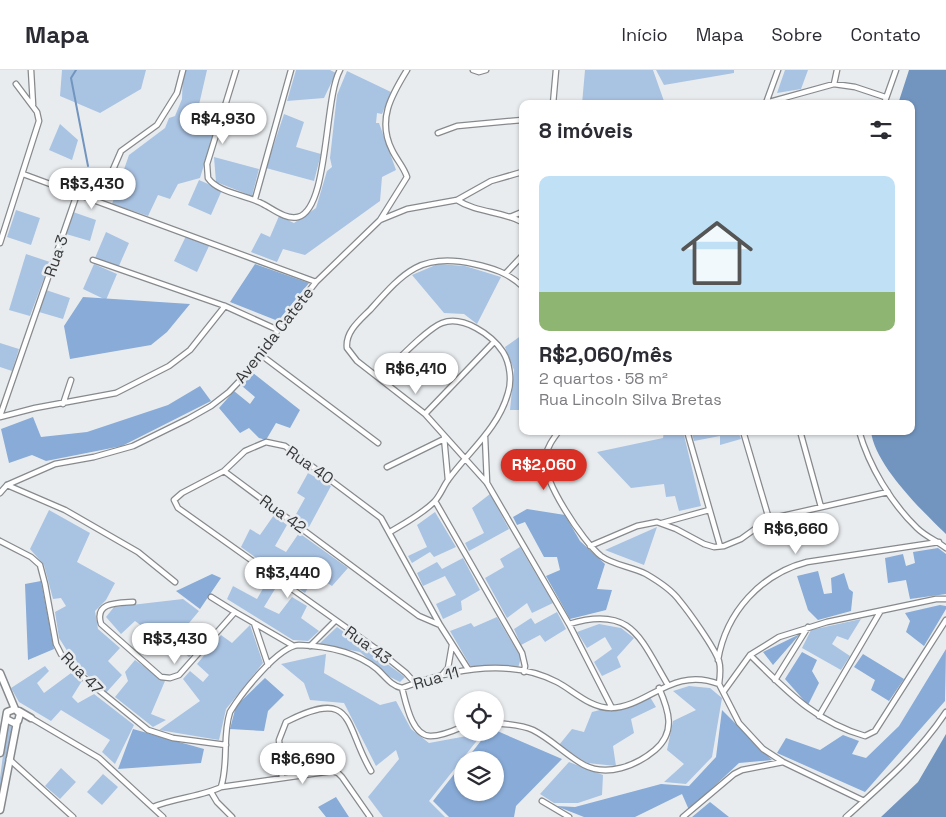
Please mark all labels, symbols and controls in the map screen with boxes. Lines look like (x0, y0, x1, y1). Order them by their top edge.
text: Mapa (25, 19, 89, 50)
text: Início (622, 23, 668, 46)
text: Mapa (696, 23, 744, 46)
text: Sobre (772, 23, 822, 46)
text: Contato (850, 23, 921, 46)
pin: R$4,930 (177, 102, 269, 145)
text: R$4,930 (191, 108, 255, 129)
icon: filters (867, 116, 895, 144)
text: 8 imóveis (539, 117, 633, 144)
pin: R$3,430 (46, 168, 138, 210)
text: R$3,430 (60, 173, 124, 194)
icon: home (672, 208, 762, 298)
street label: Rua 3 (39, 232, 73, 280)
street label: Avenida Catete (230, 283, 318, 387)
text: R$2,060/mês (539, 341, 673, 368)
pin: R$6,410 (370, 352, 462, 395)
text: R$6,410 (385, 358, 447, 379)
text: 2 quartos · 58 m² (539, 368, 668, 389)
text: Rua Lincoln Silva Bretas (539, 389, 722, 410)
street label: Rua 40 (282, 441, 338, 489)
pin: R$2,060 (498, 448, 590, 491)
text: R$2,060 (512, 454, 576, 475)
street label: Rua 42 (255, 490, 311, 538)
pin: R$6,660 (750, 512, 842, 555)
text: R$6,660 (764, 518, 828, 539)
pin: R$3,440 (242, 556, 334, 599)
text: R$3,440 (256, 562, 320, 583)
street label: Rua 43 (340, 621, 396, 669)
pin: R$3,430 (129, 622, 221, 665)
text: R$3,430 (143, 628, 207, 649)
street label: Rua 47 (56, 647, 108, 699)
street label: Rua 11 (411, 661, 461, 695)
map controls (454, 691, 504, 801)
button: locate (454, 691, 504, 741)
pin: R$6,690 (257, 742, 349, 785)
text: R$6,690 (271, 748, 335, 769)
button: layers (454, 751, 504, 801)

